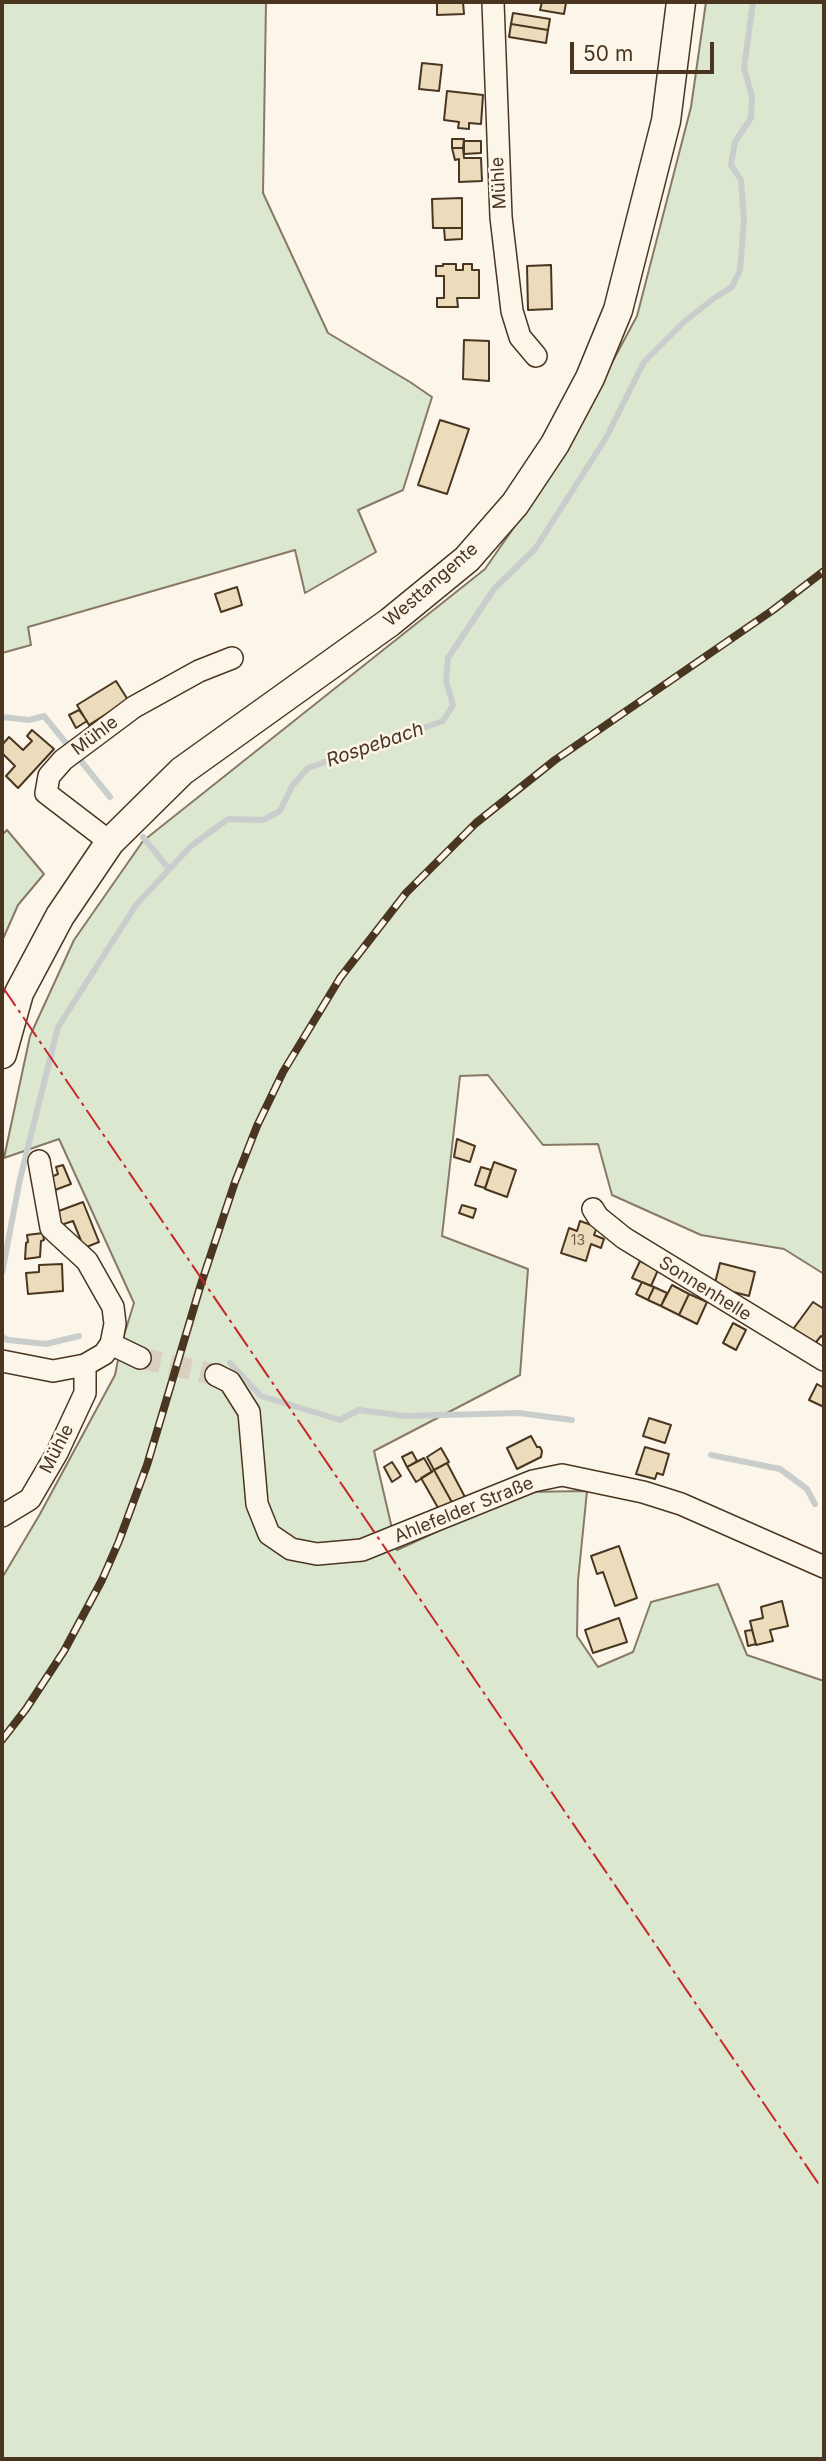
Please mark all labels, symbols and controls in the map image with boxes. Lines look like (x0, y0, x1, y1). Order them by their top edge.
scale bar (574, 28, 718, 72)
text: 50 m (583, 41, 633, 66)
street label: Mühle (487, 156, 511, 210)
street label: Westtangente (380, 538, 482, 632)
street label: Mühle (68, 712, 122, 760)
water label: Rospebach (323, 718, 427, 772)
house number: 13 (571, 1233, 585, 1249)
street label: Sonnenhelle (655, 1252, 755, 1326)
street label: Mühle (35, 1421, 79, 1477)
street label: Ahlefelder Straße (391, 1472, 537, 1548)

